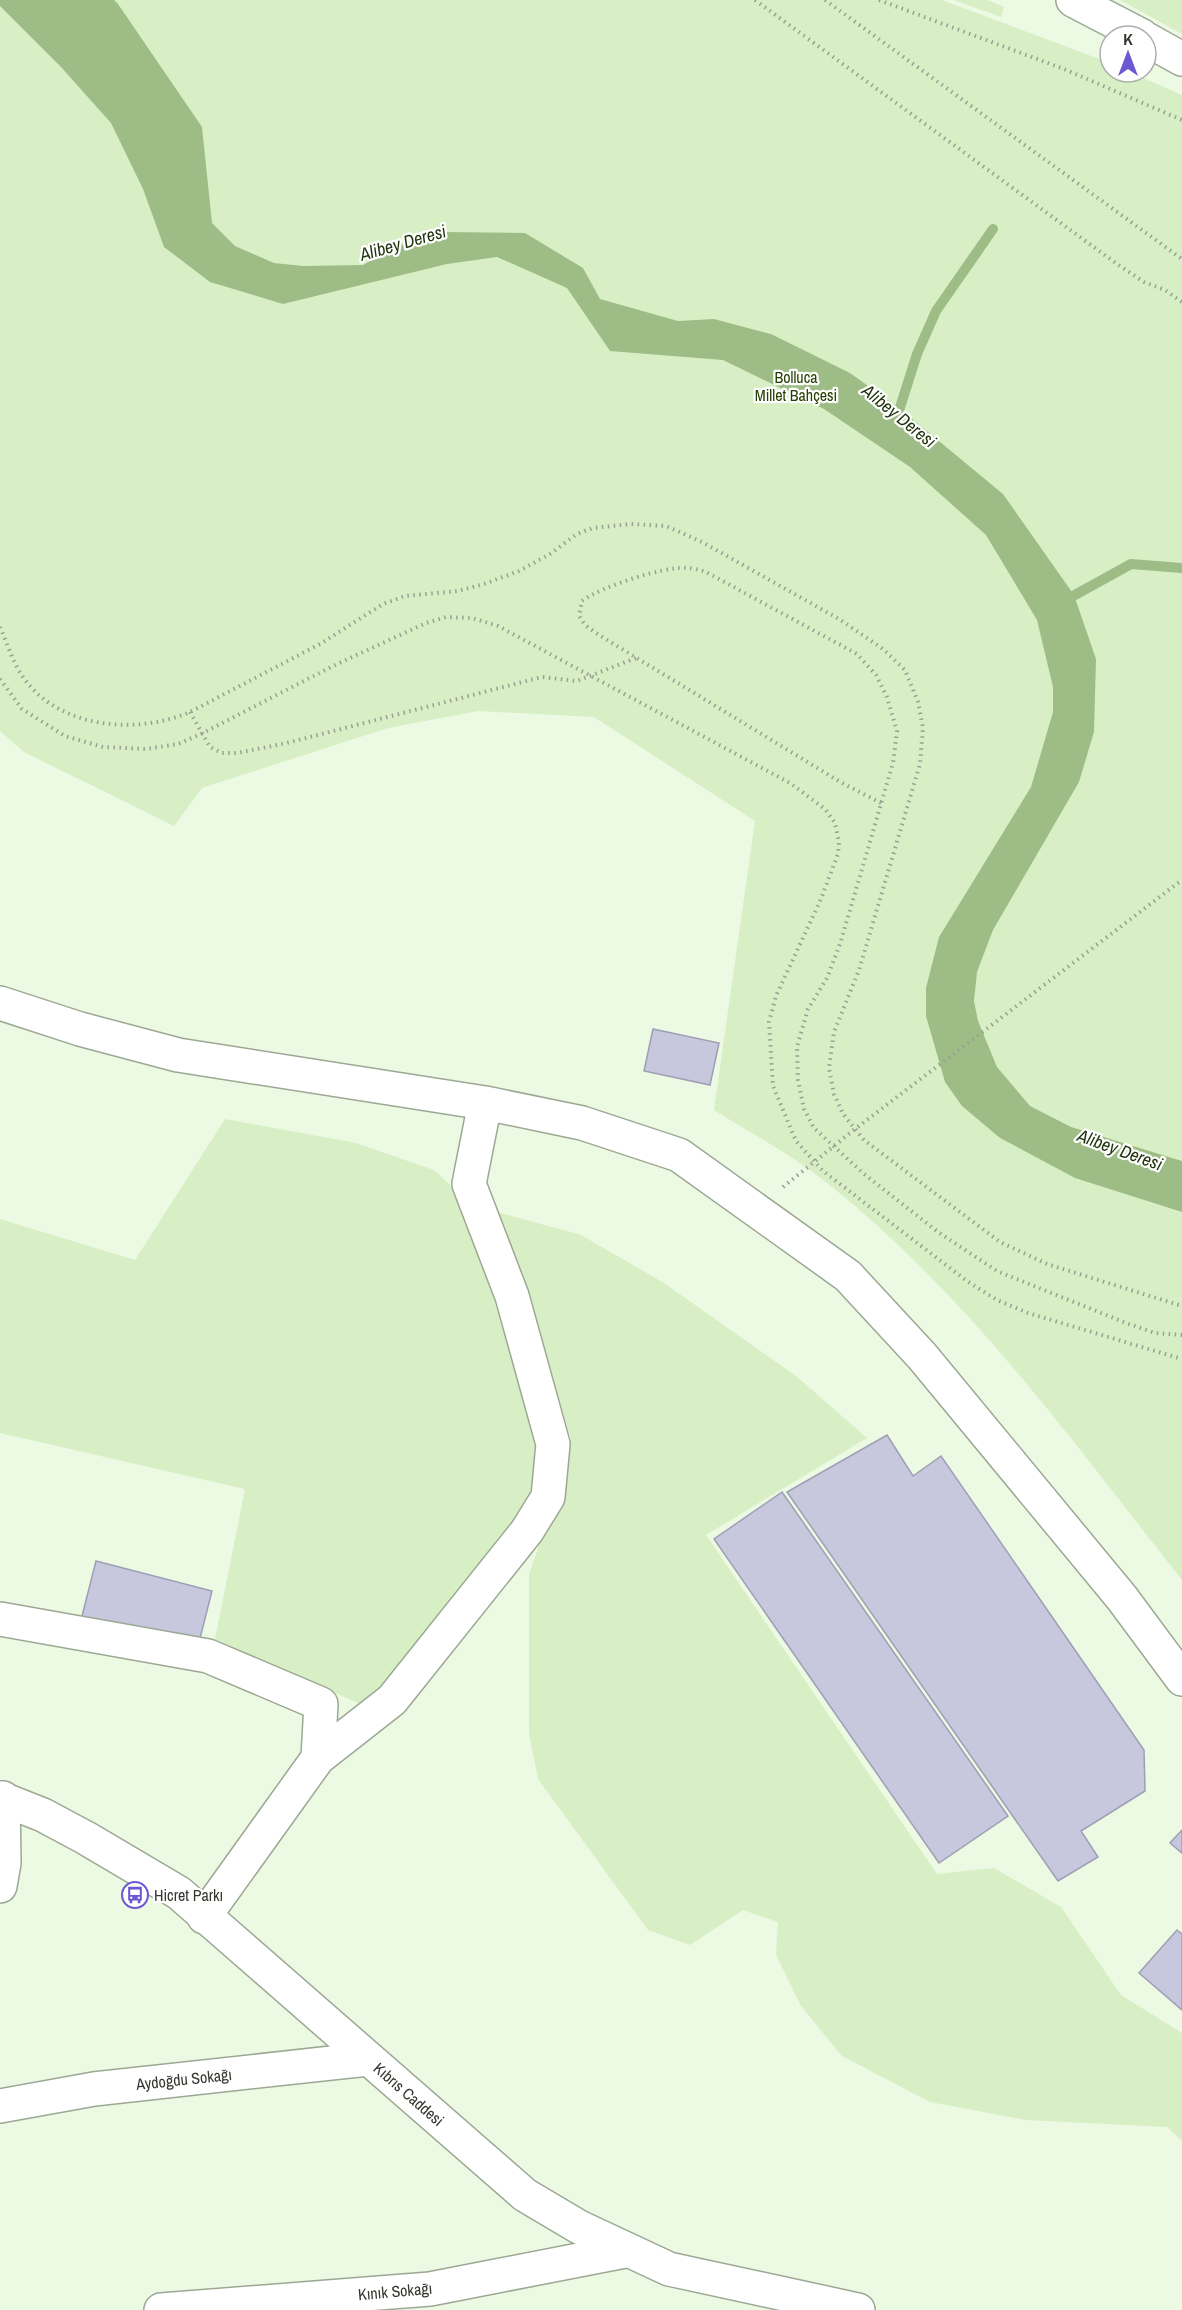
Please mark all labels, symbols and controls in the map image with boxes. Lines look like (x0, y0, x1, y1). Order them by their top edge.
north arrow (1098, 24, 1158, 84)
text: K (1123, 28, 1133, 50)
water label: Alibey Deresi (356, 218, 449, 267)
park label: Bolluca Millet Bahçesi (755, 366, 837, 406)
water label: Alibey Deresi (856, 377, 942, 453)
water label: Alibey Deresi (1073, 1122, 1166, 1176)
bus stop icon: Hicret Parkı (120, 1880, 150, 1910)
place label: Hicret Parkı (154, 1884, 223, 1906)
street label: Kıbrıs Caddesi (369, 2057, 449, 2131)
street label: Aydoğdu Sokağı (134, 2063, 233, 2095)
street label: Kınık Sokağı (357, 2277, 433, 2305)

